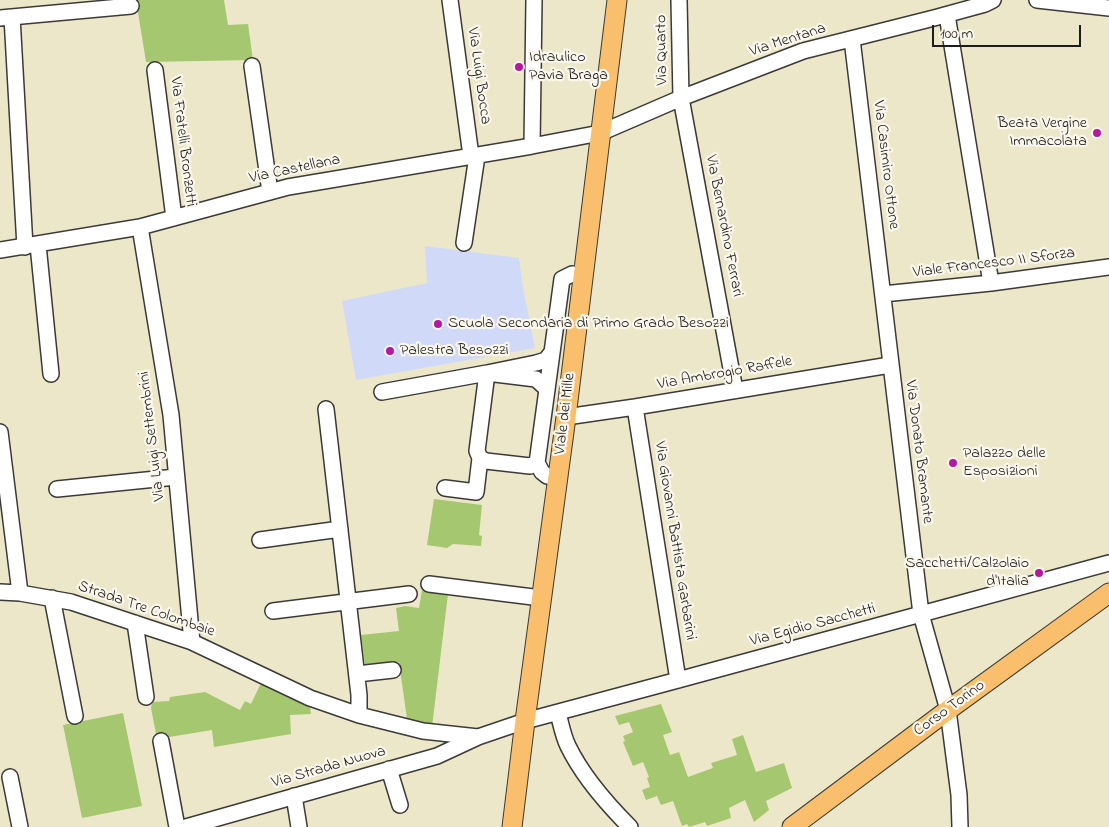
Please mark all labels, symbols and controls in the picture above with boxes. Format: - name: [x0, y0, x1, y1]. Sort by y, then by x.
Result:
- street label: Via Quarto: [653, 15, 673, 85]
- scale bar: [934, 15, 1083, 47]
- street label: Via Mentana: [747, 20, 829, 62]
- text: 100 m: [940, 23, 973, 45]
- street label: Via Luigi Bocca: [462, 26, 494, 126]
- place label: Idraulico Pavia Braga: [529, 48, 608, 86]
- marker: Idraulico Pavia Braga: [513, 61, 525, 73]
- street label: Via Fratelli Bronzetti: [165, 76, 199, 208]
- street label: Via Casimiro Ottone: [868, 100, 902, 230]
- place label: Beata Vergine Immacolata: [998, 114, 1087, 152]
- marker: Beata Vergine Immacolata: [1091, 127, 1103, 139]
- street label: Via Castellana: [248, 151, 342, 189]
- street label: Via Bernardino Ferrari: [700, 153, 746, 299]
- street label: Viale Francesco II Sforza: [912, 245, 1076, 283]
- place label: Scuola Secondaria di Primo Grado Besozzi: [448, 314, 729, 334]
- marker: Scuola Secondaria di Primo Grado Besozzi: [432, 318, 444, 330]
- place label: Palestra Besozzi: [400, 341, 509, 361]
- marker: Palestra Besozzi: [384, 345, 396, 357]
- street label: Via Ambrogio Raffele: [656, 353, 794, 395]
- street label: Via Luigi Settembrini: [136, 370, 170, 502]
- street label: Viale dei Mille: [551, 372, 581, 456]
- street label: Via Donato Bramante: [900, 379, 936, 525]
- street label: Via Giovanni Battista Garbarini: [649, 440, 699, 642]
- place label: Palazzo delle Esposizioni: [963, 444, 1046, 482]
- marker: Palazzo delle Esposizioni: [947, 457, 959, 469]
- place label: Sacchetti/Calzolaio d'Italia: [905, 554, 1029, 592]
- marker: Sacchetti/Calzolaio d'Italia: [1033, 567, 1045, 579]
- street label: Strada Tre Colombaie: [75, 578, 217, 642]
- street label: Via Egidio Sacchetti: [748, 600, 878, 652]
- street label: Corso Torino: [911, 677, 989, 741]
- street label: Via Strada Nuova: [270, 743, 388, 793]

